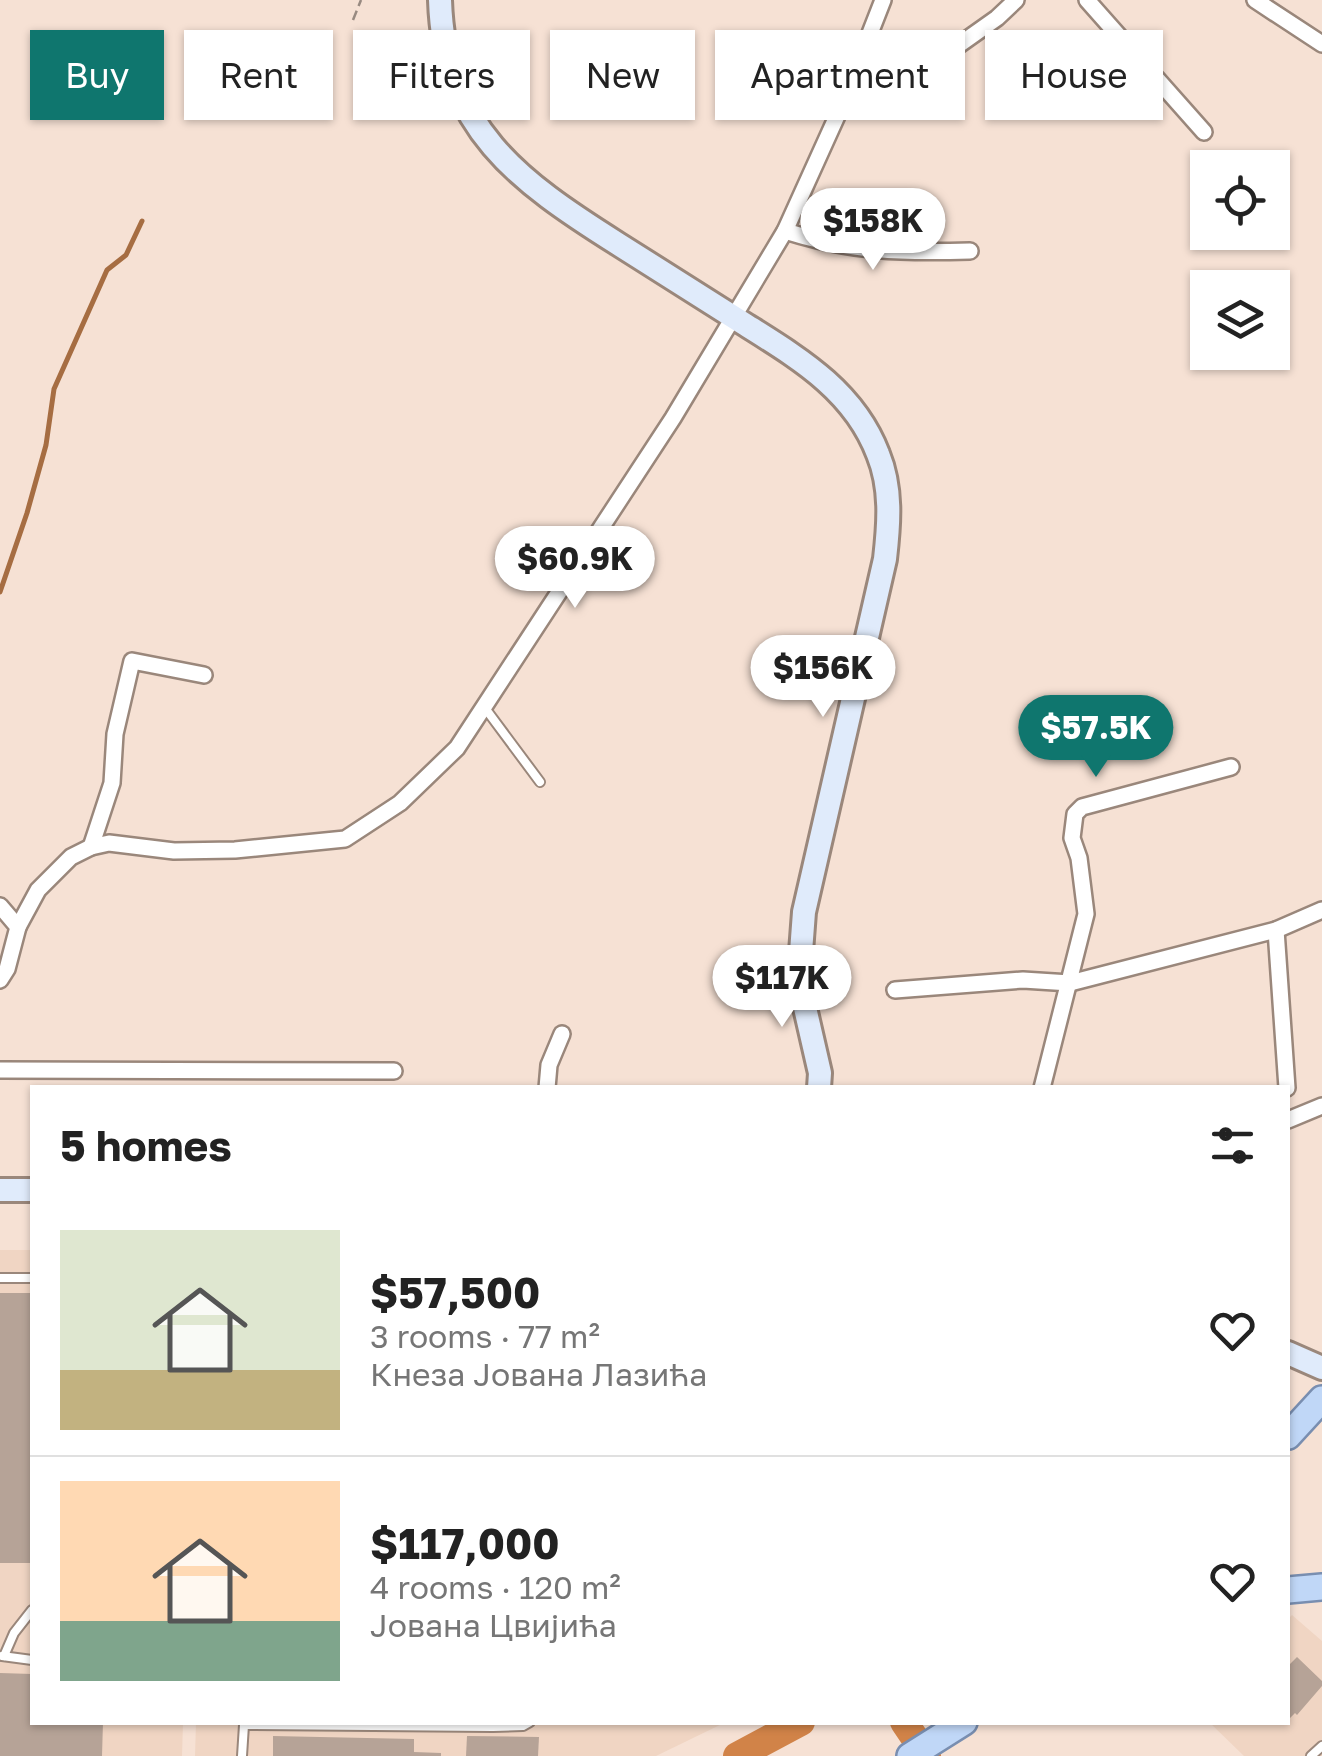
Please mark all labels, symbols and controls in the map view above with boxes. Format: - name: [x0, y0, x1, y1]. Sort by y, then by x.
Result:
- chip: Buy: [30, 30, 164, 120]
- chip: Rent: [184, 30, 333, 120]
- chip: Filters: [353, 30, 530, 120]
- chip: New: [550, 30, 695, 120]
- chip: Apartment: [715, 30, 965, 120]
- chip: House: [985, 30, 1163, 120]
- map controls: [1190, 150, 1290, 370]
- button: locate: [1190, 150, 1290, 250]
- pin: $158K: [803, 188, 943, 273]
- text: $158K: [822, 201, 924, 239]
- button: layers: [1190, 270, 1290, 370]
- pin: $60.9K: [494, 526, 656, 611]
- text: $60.9K: [517, 539, 633, 577]
- pin: $156K: [753, 635, 893, 720]
- text: $156K: [773, 648, 873, 686]
- pin: $57.5K: [1015, 695, 1177, 780]
- text: $57.5K: [1040, 708, 1152, 746]
- pin: $117K: [712, 945, 852, 1030]
- text: $117K: [734, 958, 830, 996]
- icon: filters: [1205, 1118, 1260, 1173]
- text: 5 homes: [60, 1120, 232, 1170]
- text: $57,500: [370, 1267, 540, 1317]
- icon: home: [140, 1270, 260, 1390]
- icon: heart: [1205, 1303, 1260, 1358]
- text: 3 rooms · 77 m²: [370, 1317, 600, 1355]
- text: Кнеза Јована Лазића: [370, 1355, 707, 1393]
- text: $117,000: [370, 1518, 560, 1568]
- icon: home: [140, 1521, 260, 1641]
- icon: heart: [1205, 1554, 1260, 1609]
- text: 4 rooms · 120 m²: [370, 1568, 621, 1606]
- text: Јована Цвијића: [370, 1606, 617, 1644]

